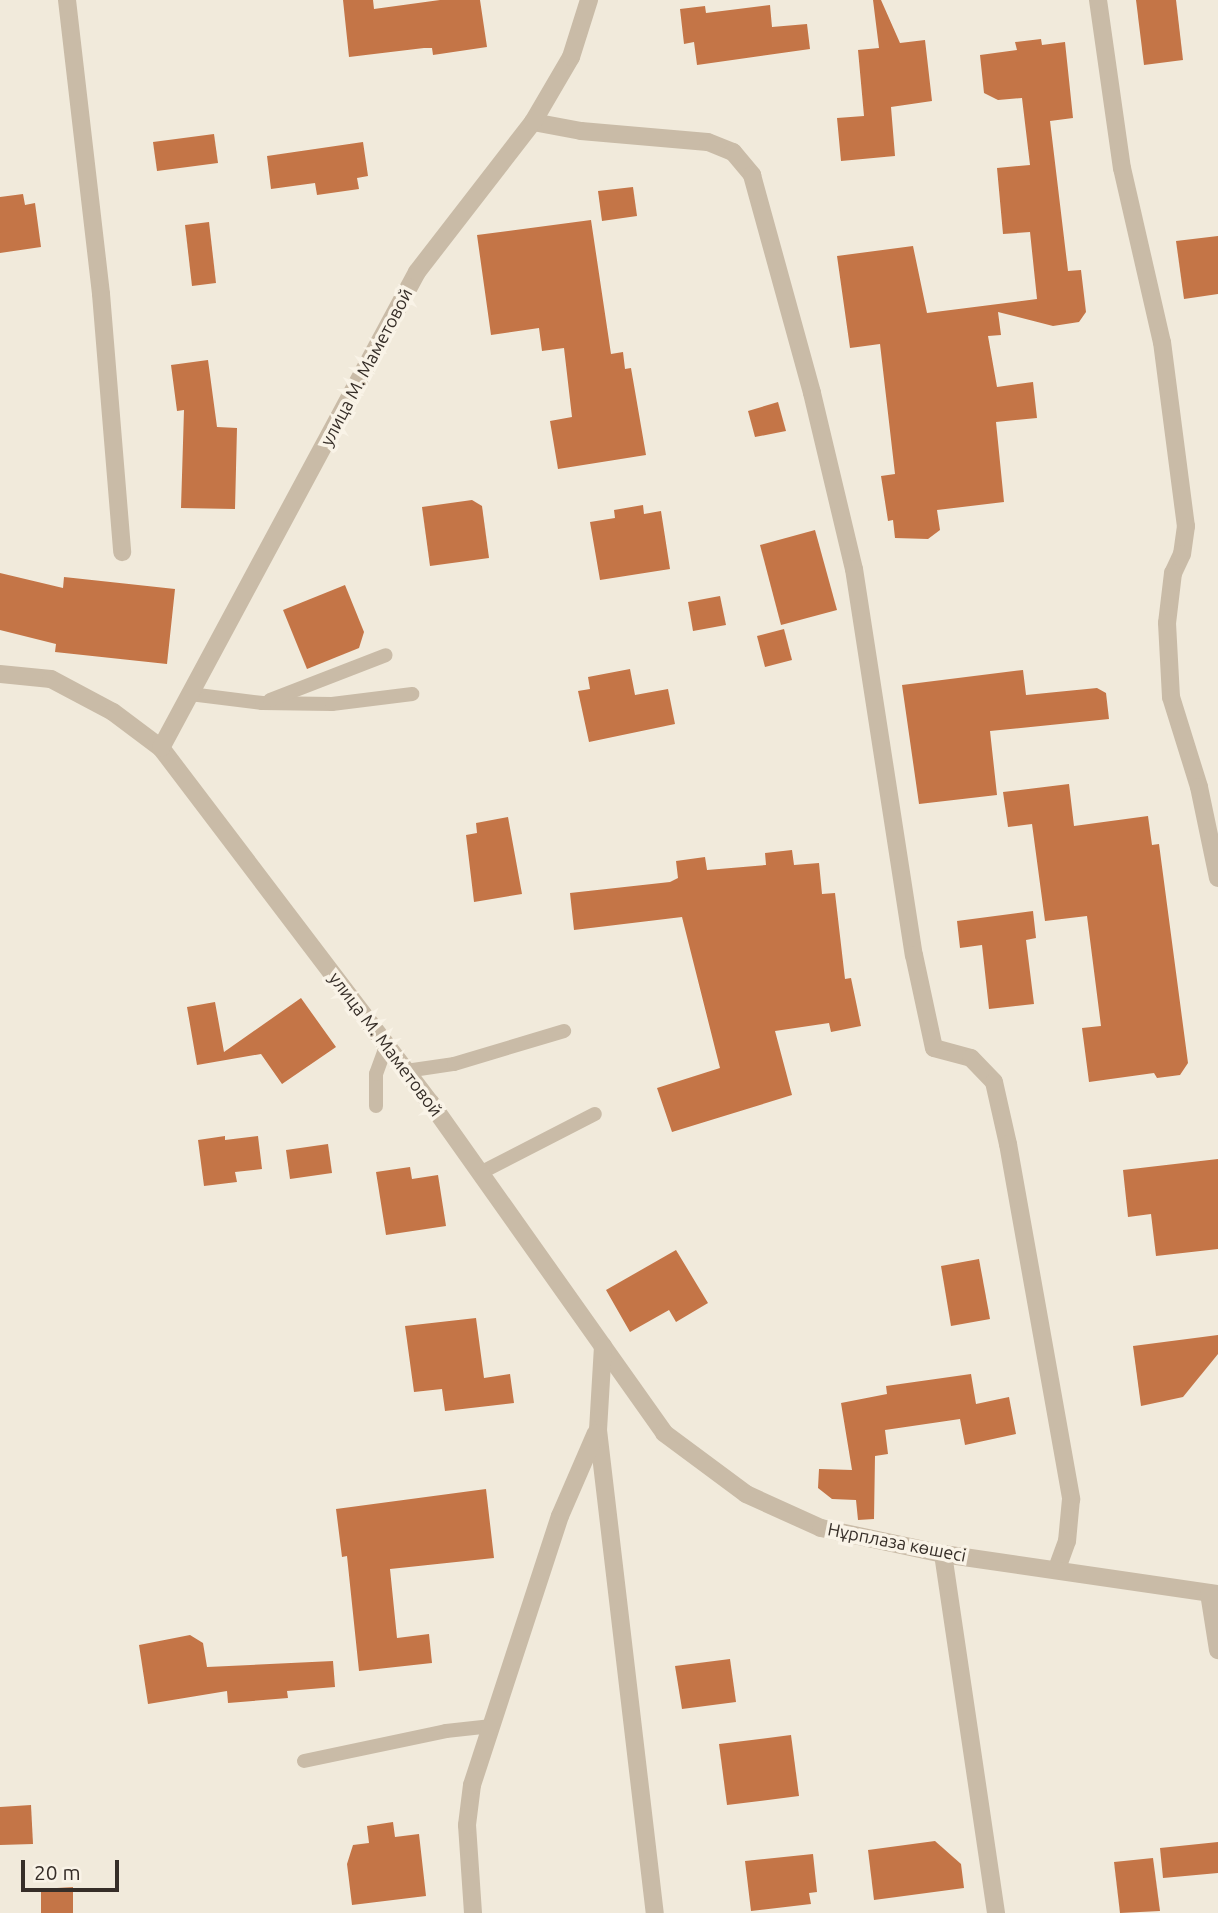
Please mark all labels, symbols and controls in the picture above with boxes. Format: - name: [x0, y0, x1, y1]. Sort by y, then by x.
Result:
- street label: улица М. Маметовой: [315, 285, 417, 449]
- street label: улица М. Маметовой: [325, 967, 447, 1121]
- street label: Нұрплаза көшесі: [826, 1518, 968, 1566]
- scale bar: [24, 1846, 122, 1890]
- text: 20 m: [34, 1860, 81, 1884]

